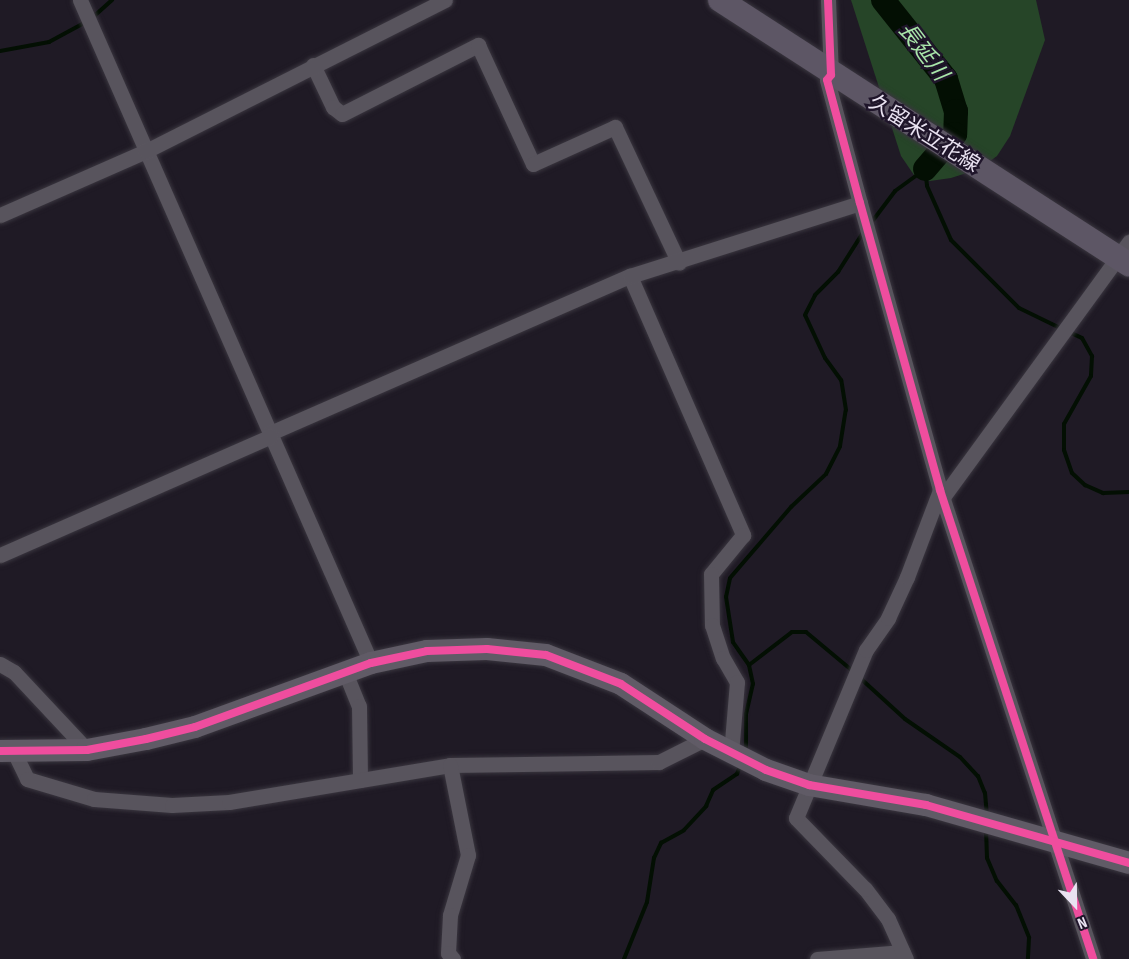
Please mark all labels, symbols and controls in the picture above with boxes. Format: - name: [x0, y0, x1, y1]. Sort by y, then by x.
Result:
- water label: 長延川: [893, 18, 953, 86]
- street label: 久留米立花線: [864, 90, 984, 178]
- north arrow: [1045, 875, 1105, 935]
- text: N: [1074, 912, 1089, 933]

